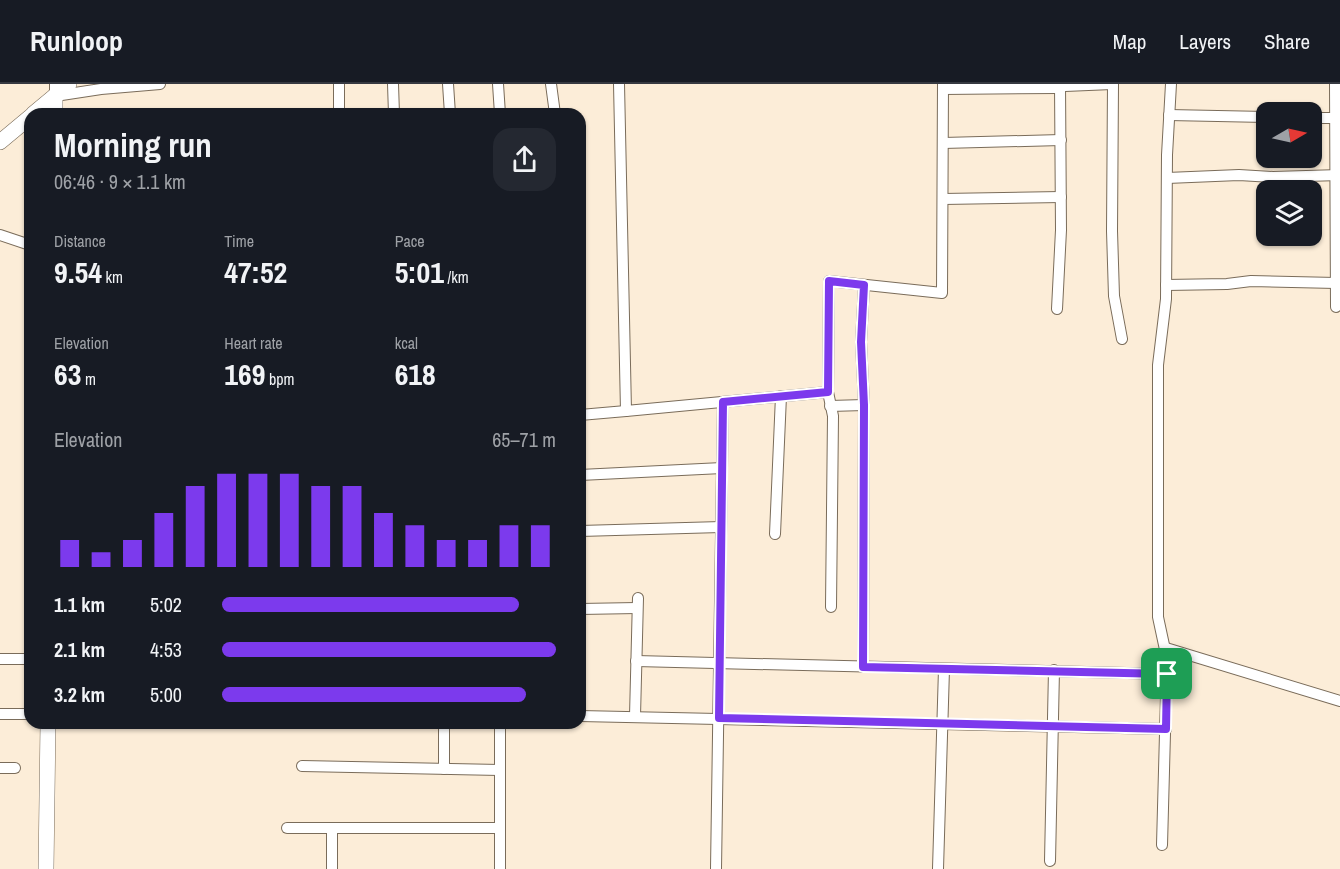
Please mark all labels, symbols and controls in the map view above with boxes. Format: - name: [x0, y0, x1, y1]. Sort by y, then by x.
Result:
- text: Runloop: [30, 22, 123, 60]
- text: Map: [1113, 27, 1146, 56]
- text: Layers: [1179, 27, 1231, 56]
- text: Share: [1264, 27, 1310, 56]
- north arrow: [1256, 102, 1322, 168]
- map controls: [1256, 102, 1322, 246]
- text: Morning run: [54, 123, 212, 167]
- button: share: [493, 128, 556, 191]
- text: 06:46 · 9 × 1.1 km: [54, 168, 186, 195]
- button: layers: [1256, 180, 1322, 246]
- text: Distance: [54, 230, 106, 252]
- text: Time: [224, 230, 254, 252]
- text: Pace: [395, 230, 425, 252]
- text: 9.54: [54, 252, 102, 292]
- text: 47:52: [224, 252, 287, 292]
- text: 5:01: [395, 252, 444, 292]
- text: km: [102, 266, 123, 288]
- text: /km: [444, 266, 469, 288]
- text: Elevation: [54, 332, 109, 354]
- text: Heart rate: [224, 332, 283, 354]
- text: kcal: [395, 332, 418, 354]
- text: 63: [54, 354, 81, 394]
- text: 169: [224, 354, 265, 394]
- text: 618: [395, 354, 436, 394]
- text: m: [81, 368, 96, 390]
- text: bpm: [265, 368, 295, 390]
- text: Elevation: [54, 426, 122, 453]
- text: 65–71 m: [492, 426, 556, 453]
- text: 1.1 km: [54, 591, 105, 618]
- text: 5:02: [150, 591, 182, 618]
- text: 2.1 km: [54, 636, 105, 663]
- text: 4:53: [150, 636, 182, 663]
- pin: [1141, 648, 1192, 699]
- icon: arrive: [1150, 657, 1183, 690]
- text: 3.2 km: [54, 681, 105, 708]
- text: 5:00: [150, 681, 182, 708]

